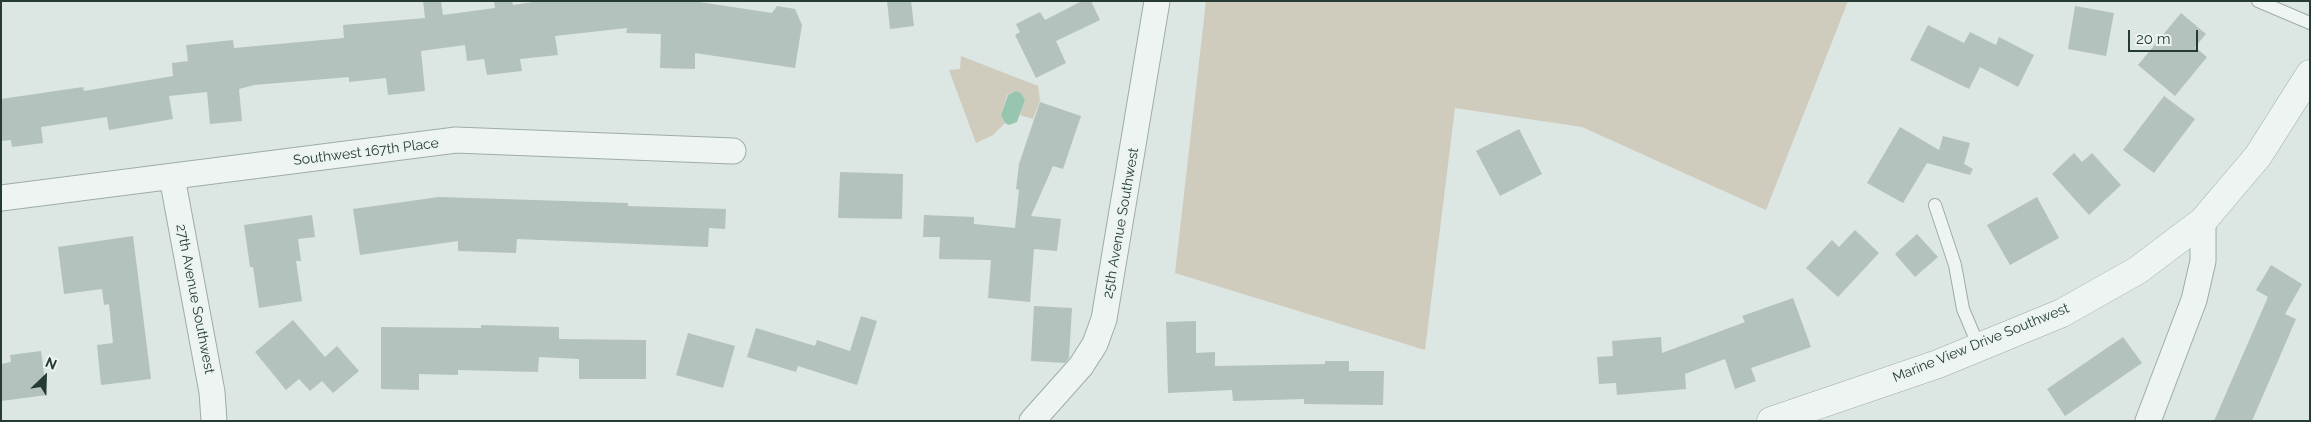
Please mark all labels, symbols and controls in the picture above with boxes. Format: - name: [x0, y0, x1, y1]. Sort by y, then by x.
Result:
- scale bar: [2131, 20, 2201, 52]
- text: 20 m: [2136, 30, 2171, 48]
- street label: Southwest 167th Place: [292, 135, 440, 169]
- street label: 25th Avenue Southwest: [1099, 146, 1143, 300]
- street label: 27th Avenue Southwest: [172, 223, 218, 375]
- street label: Marine View Drive Southwest: [1890, 300, 2072, 386]
- north arrow: [20, 352, 70, 402]
- text: N: [43, 354, 59, 373]

